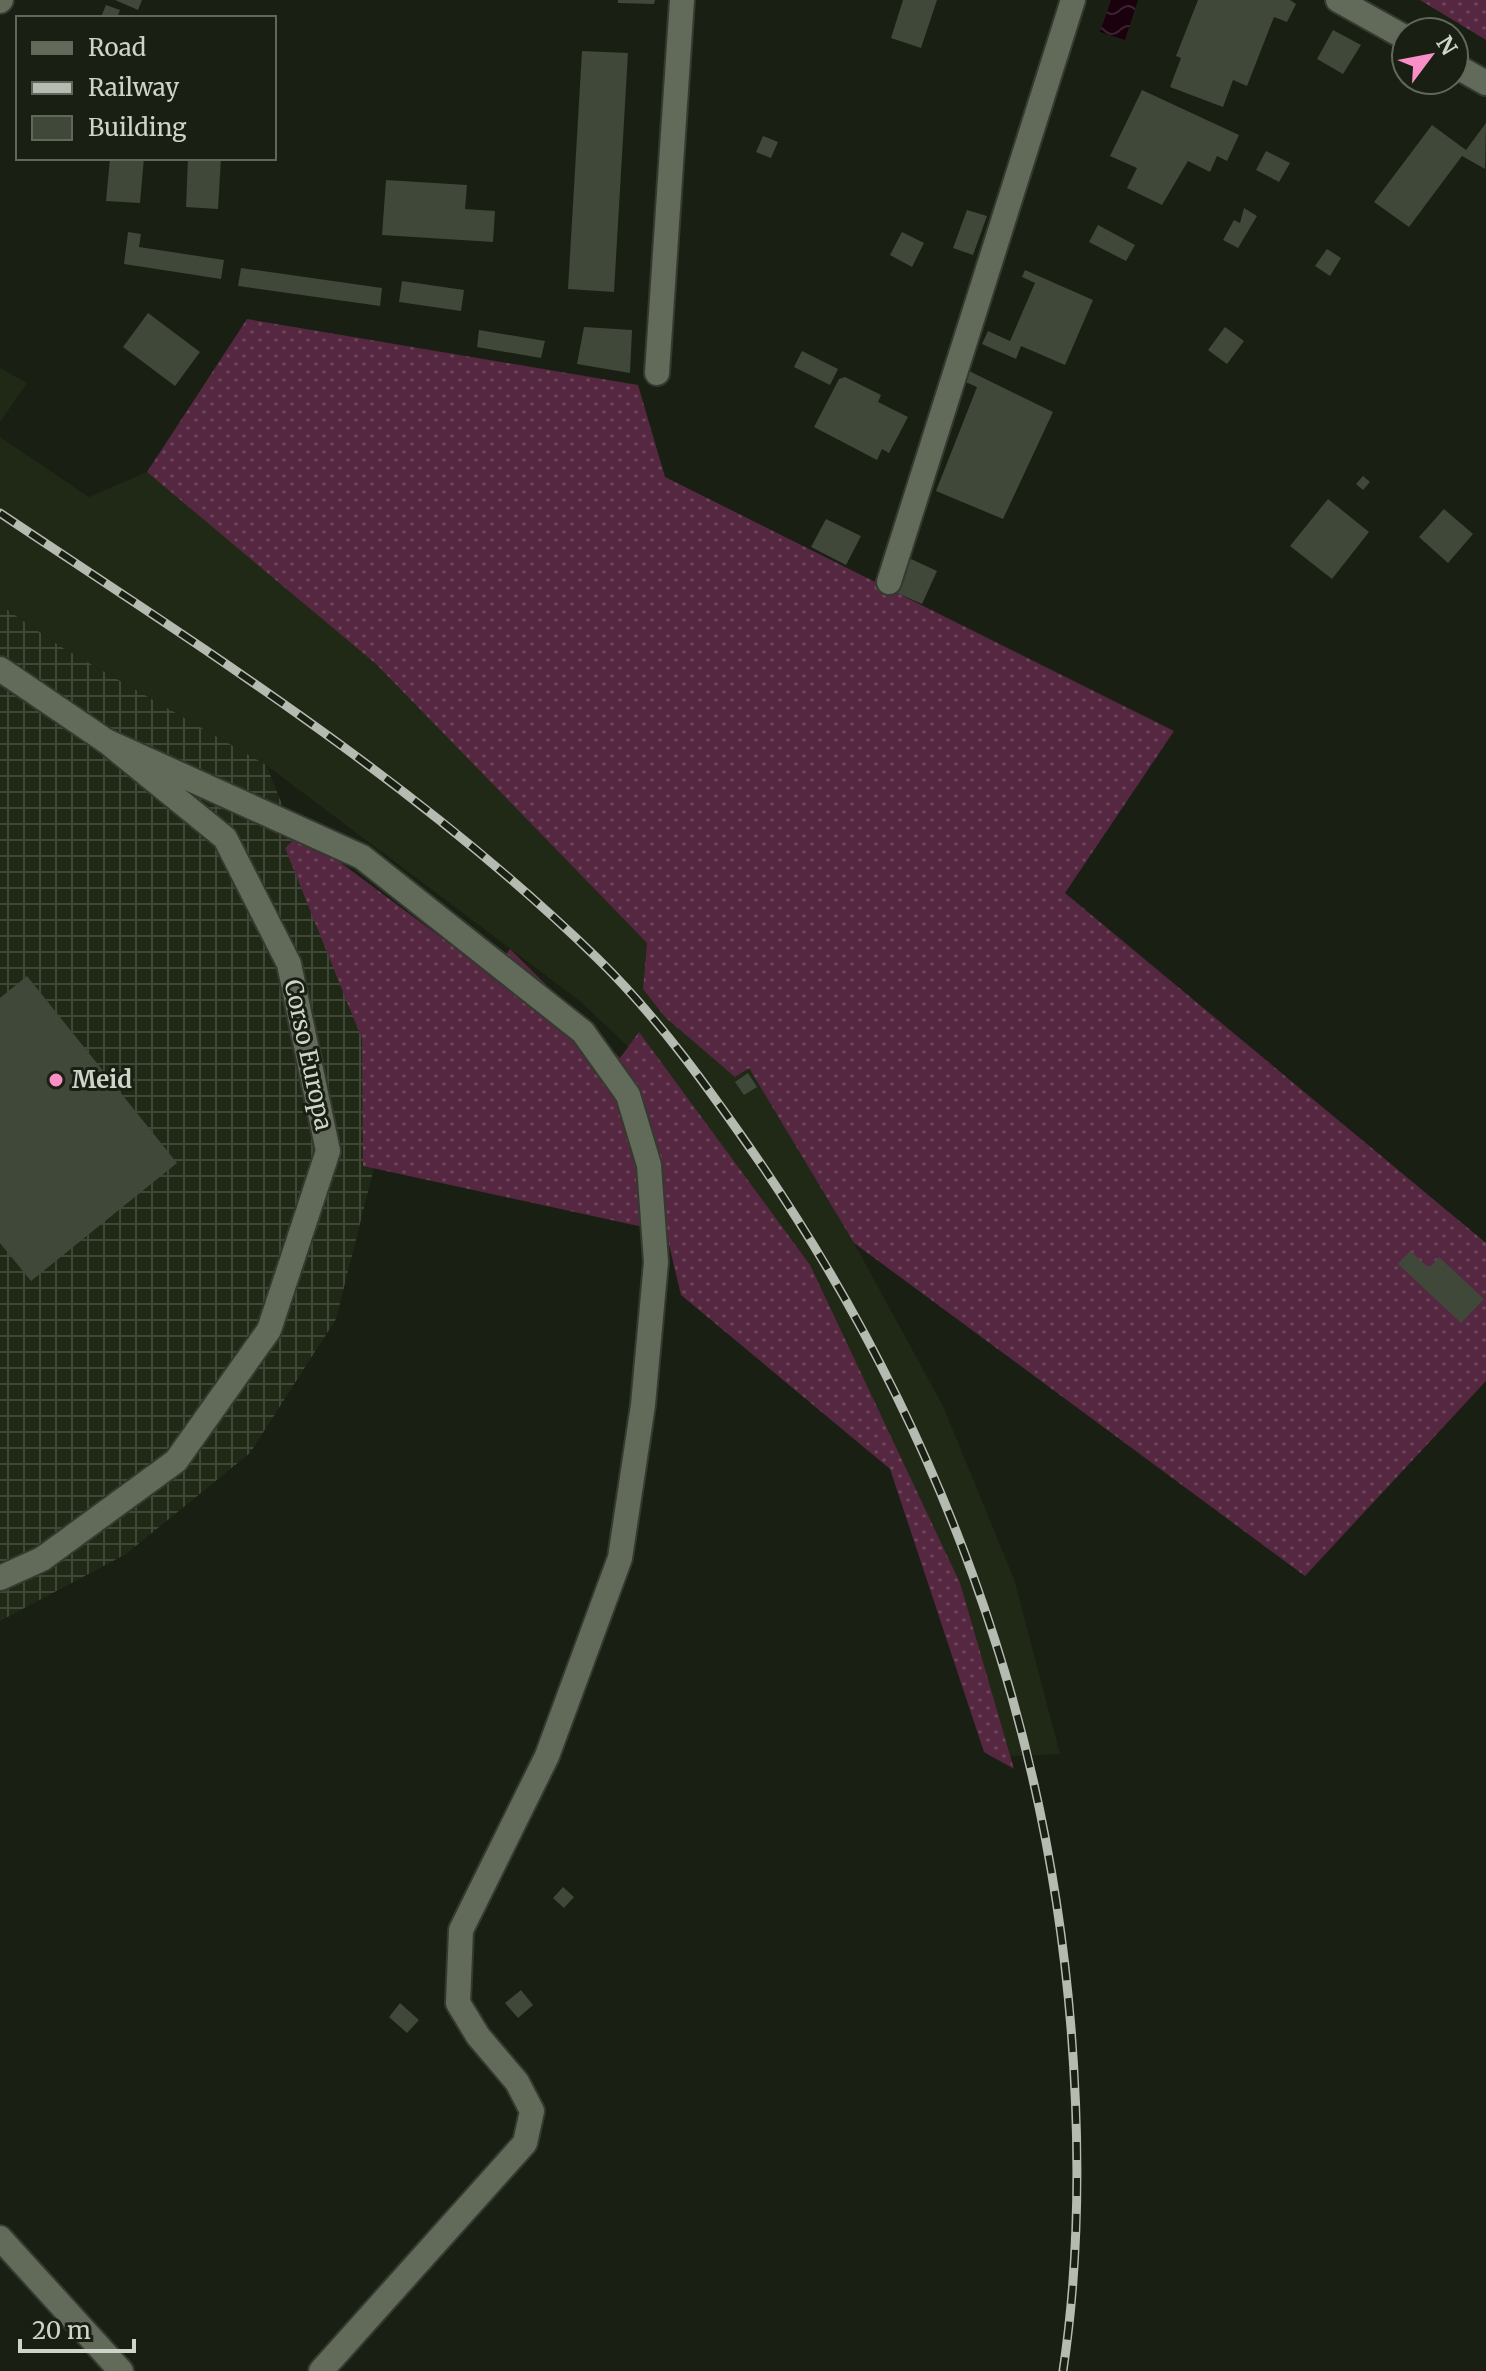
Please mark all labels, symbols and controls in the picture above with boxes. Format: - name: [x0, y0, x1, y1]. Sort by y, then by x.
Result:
- legend: [16, 16, 276, 160]
- north arrow: [1390, 16, 1470, 96]
- text: N: [1430, 31, 1464, 61]
- text: Road: [88, 32, 146, 63]
- text: Railway: [88, 72, 179, 103]
- text: Building: [88, 112, 187, 143]
- street label: Corso Europa: [277, 977, 340, 1133]
- place label: Meid: [72, 1064, 132, 1095]
- marker: Meid: [47, 1071, 65, 1089]
- scale bar: [20, 2303, 134, 2353]
- text: 20 m: [32, 2315, 91, 2346]

